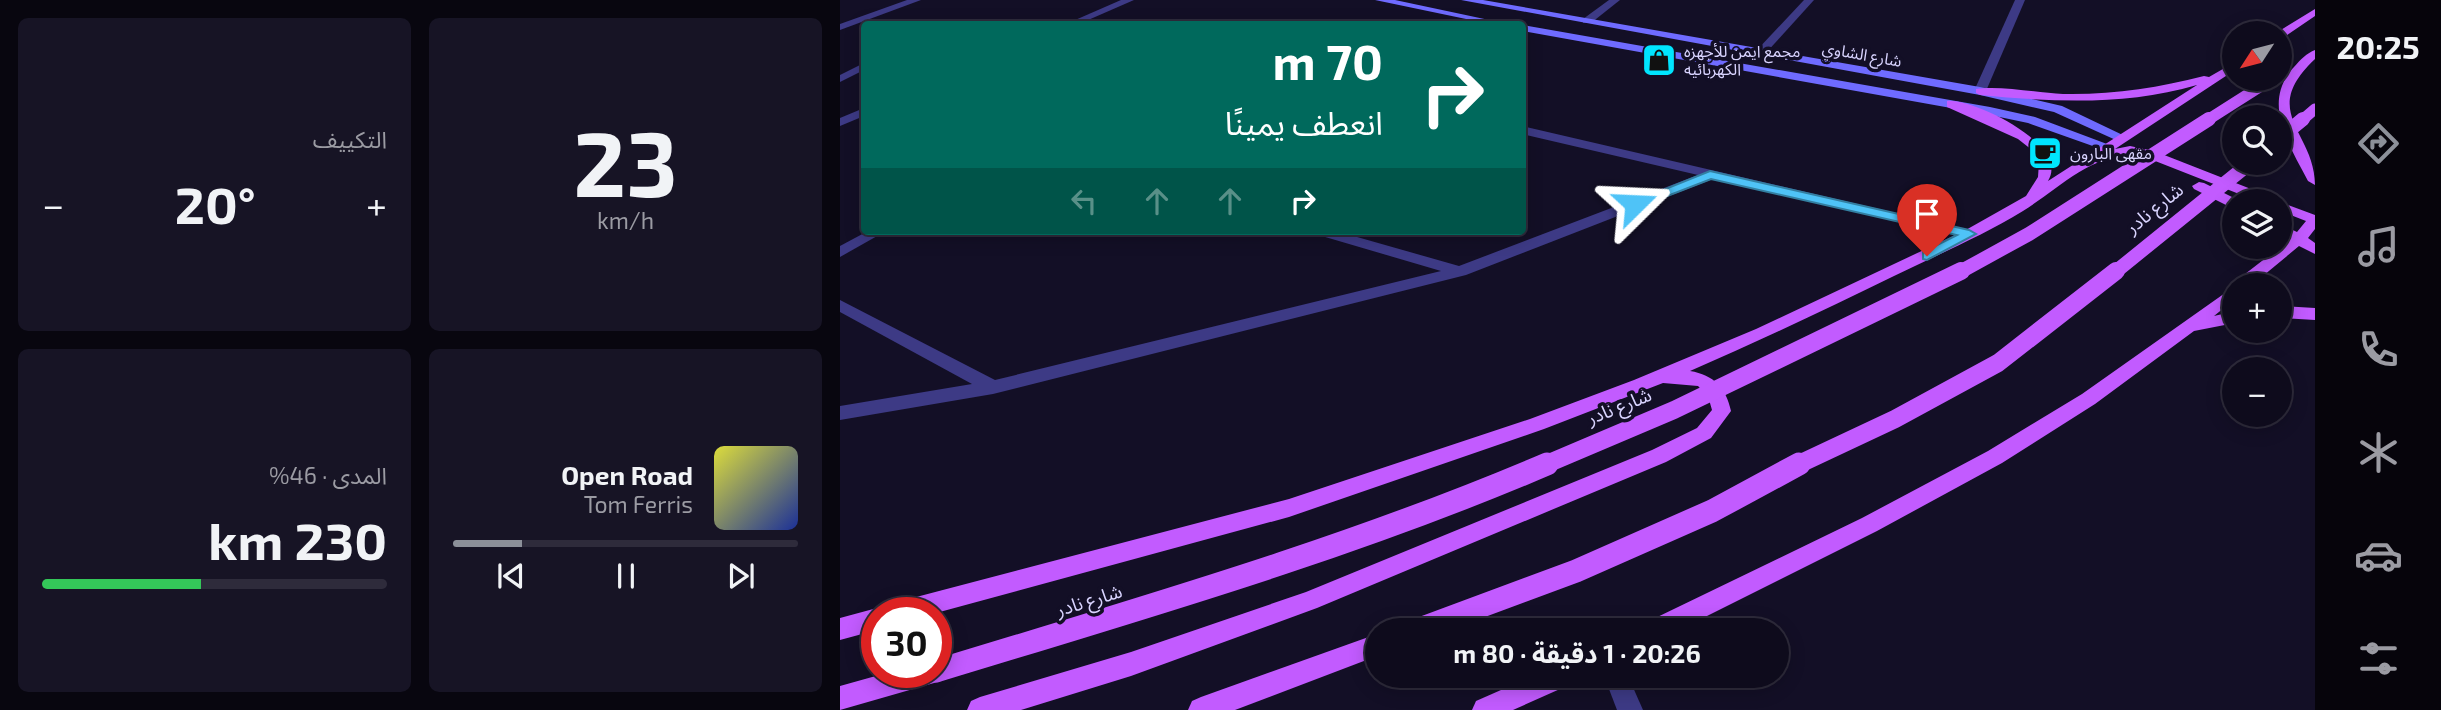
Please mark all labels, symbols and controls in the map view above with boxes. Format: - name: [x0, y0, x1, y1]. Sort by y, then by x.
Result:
- north arrow: [2222, 21, 2292, 91]
- map controls: [2222, 21, 2292, 427]
- text: 20:25: [2336, 27, 2420, 65]
- text: 70 m: [1272, 31, 1383, 90]
- street label: شارع الشاوي: [1820, 37, 1903, 74]
- shop icon: مجمع ايمن للأجهزه الكهربائيه: [1640, 41, 1678, 79]
- place label: مجمع ايمن للأجهزه الكهربائيه: [1684, 41, 1800, 79]
- icon: right: [1407, 49, 1498, 140]
- text: انعطف يمينًا: [1225, 103, 1383, 141]
- button: search: [2222, 105, 2292, 175]
- text: 23: [573, 106, 678, 215]
- icon: directions: [2354, 119, 2403, 168]
- text: التكييف: [313, 125, 387, 153]
- cafe icon: مقهى البارون: [2026, 134, 2064, 172]
- place label: مقهى البارون: [2070, 143, 2152, 163]
- position arrow: [1598, 167, 1672, 241]
- text: 20°: [175, 172, 256, 234]
- street label: شارع نادر: [2119, 177, 2189, 241]
- text: −: [42, 181, 64, 227]
- text: +: [366, 181, 387, 227]
- icon: left: [1065, 182, 1103, 220]
- icon: ahead: [1138, 182, 1176, 220]
- icon: ahead: [1211, 182, 1249, 220]
- icon: right: [1284, 182, 1322, 220]
- pin: [1897, 184, 1957, 256]
- button: layers: [2222, 189, 2292, 259]
- icon: arrive: [1908, 195, 1946, 233]
- text: km/h: [597, 206, 654, 234]
- icon: music: [2354, 222, 2403, 271]
- button: +: [2222, 273, 2292, 343]
- icon: phone: [2354, 325, 2403, 374]
- button: −: [2222, 357, 2292, 427]
- street label: شارع نادر: [1582, 382, 1656, 432]
- icon: climate: [2354, 428, 2403, 477]
- text: Open Road: [561, 459, 693, 490]
- text: المدى · 46%: [269, 461, 387, 489]
- text: Tom Ferris: [584, 490, 693, 518]
- text: 230 km: [208, 508, 387, 570]
- icon: car: [2354, 531, 2403, 580]
- icon: previous: [492, 557, 530, 595]
- icon: pause: [607, 557, 645, 595]
- icon: next: [722, 557, 760, 595]
- street label: شارع نادر: [1052, 579, 1126, 624]
- speed limit sign: 30: [861, 597, 952, 688]
- icon: filters: [2354, 634, 2403, 683]
- text: 20:26 · 1 دقيقة · 80 m: [1453, 637, 1701, 668]

